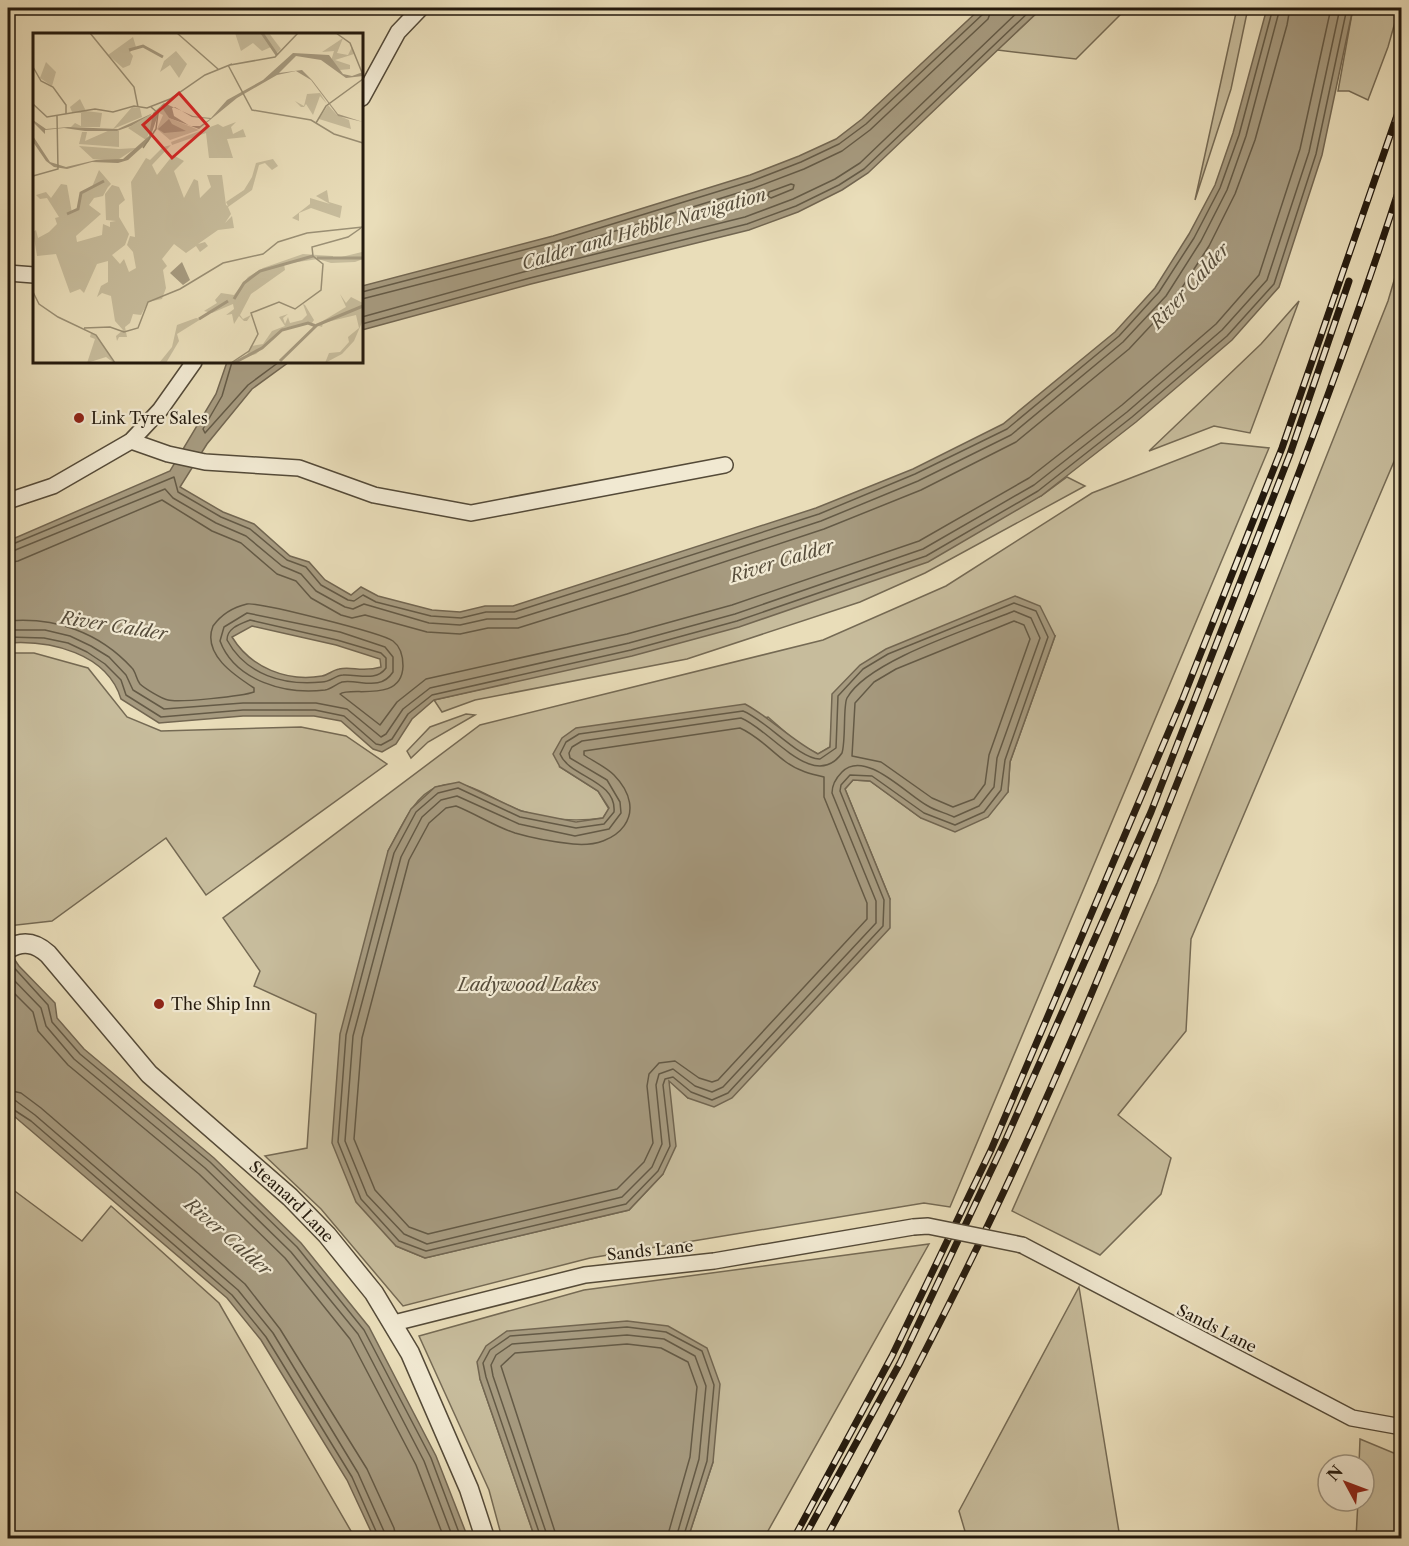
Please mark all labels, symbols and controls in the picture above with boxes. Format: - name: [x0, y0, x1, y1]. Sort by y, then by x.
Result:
- inset map: [33, 33, 363, 363]
- water label: Calder and Hebble Navigation: [519, 183, 769, 275]
- water label: River Calder: [1144, 237, 1235, 335]
- place label: Link Tyre Sales: [91, 408, 208, 428]
- marker: Link Tyre Sales: [72, 411, 86, 425]
- water label: River Calder: [725, 534, 838, 588]
- water label: River Calder: [57, 606, 171, 646]
- water label: Ladywood Lakes: [456, 974, 598, 996]
- place label: The Ship Inn: [171, 994, 271, 1014]
- marker: The Ship Inn: [152, 997, 166, 1011]
- street label: Steanard Lane: [245, 1156, 339, 1246]
- water label: River Calder: [179, 1192, 277, 1282]
- street label: Sands Lane: [606, 1236, 694, 1264]
- street label: Sands Lane: [1174, 1299, 1260, 1357]
- north arrow: [1316, 1453, 1376, 1513]
- text: N: [1323, 1461, 1347, 1485]

